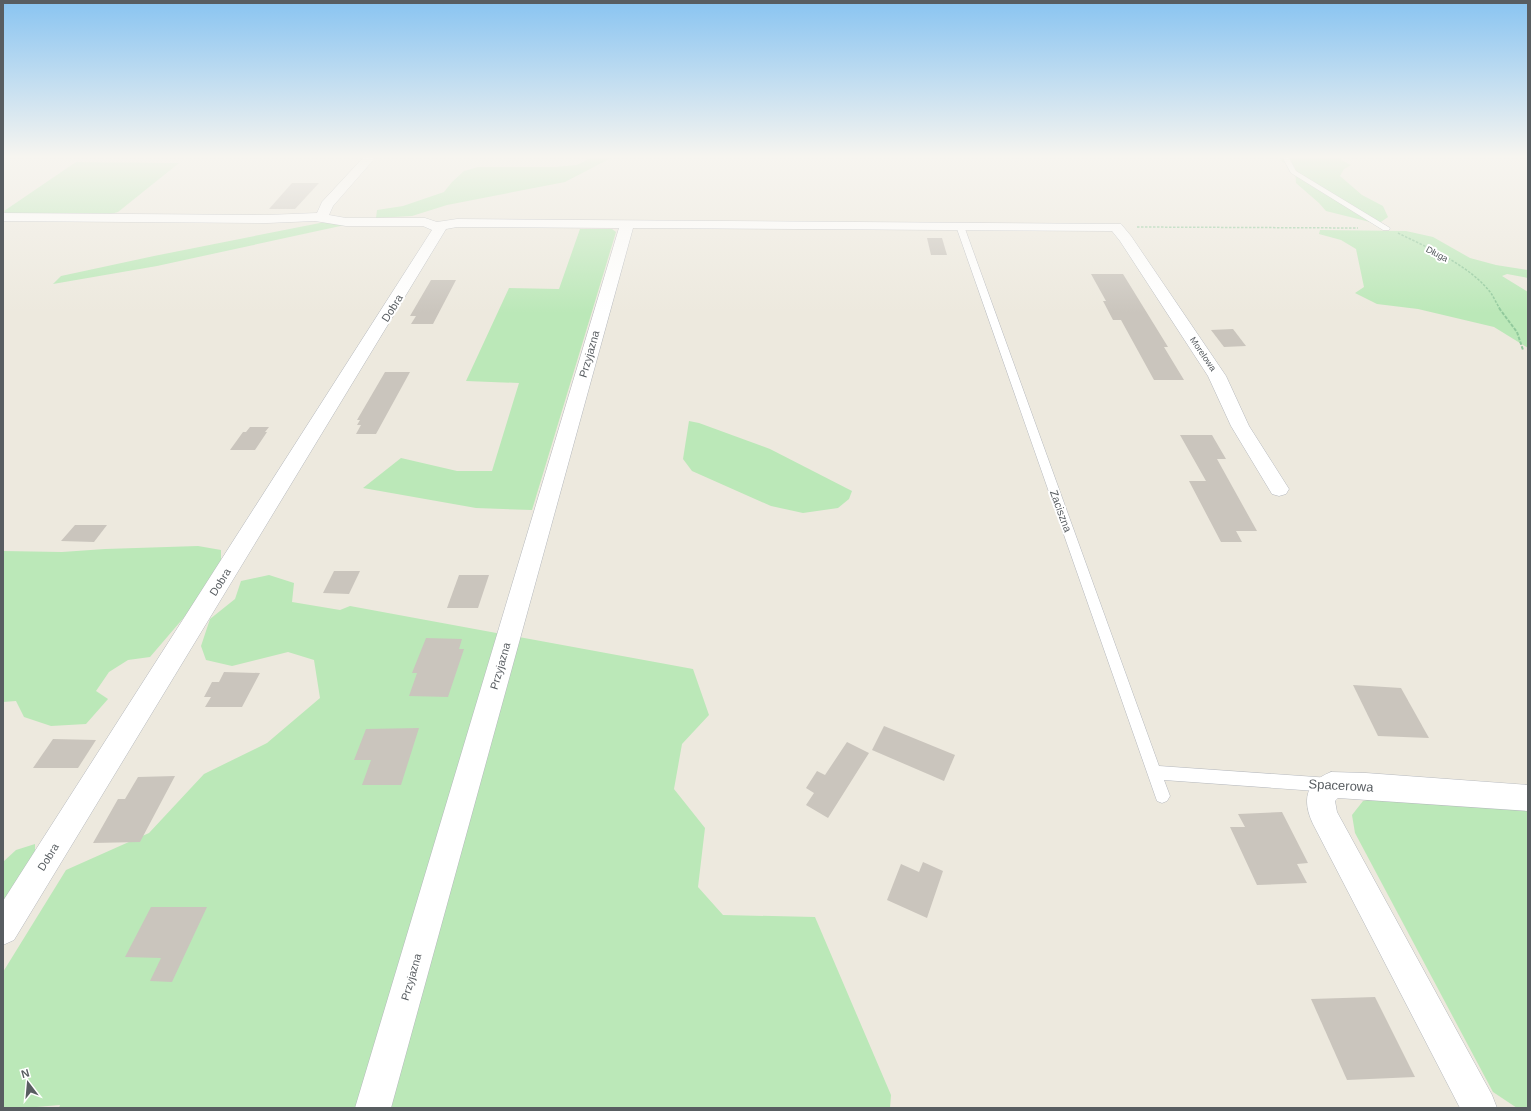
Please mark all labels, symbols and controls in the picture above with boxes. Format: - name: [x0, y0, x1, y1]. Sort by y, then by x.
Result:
- street label: Długa: [1424, 244, 1450, 264]
- street label: Dobra: [379, 291, 405, 324]
- street label: Przyjazna: [577, 328, 602, 379]
- street label: Morelowa: [1188, 335, 1218, 373]
- street label: Zaciszna: [1048, 488, 1074, 535]
- street label: Dobra: [207, 565, 233, 598]
- street label: Przyjazna: [488, 640, 513, 691]
- street label: Spacerowa: [1308, 776, 1375, 795]
- street label: Dobra: [35, 840, 61, 873]
- street label: Przyjazna: [399, 951, 424, 1002]
- north arrow: [8, 1063, 48, 1103]
- text: N: [20, 1067, 31, 1080]

